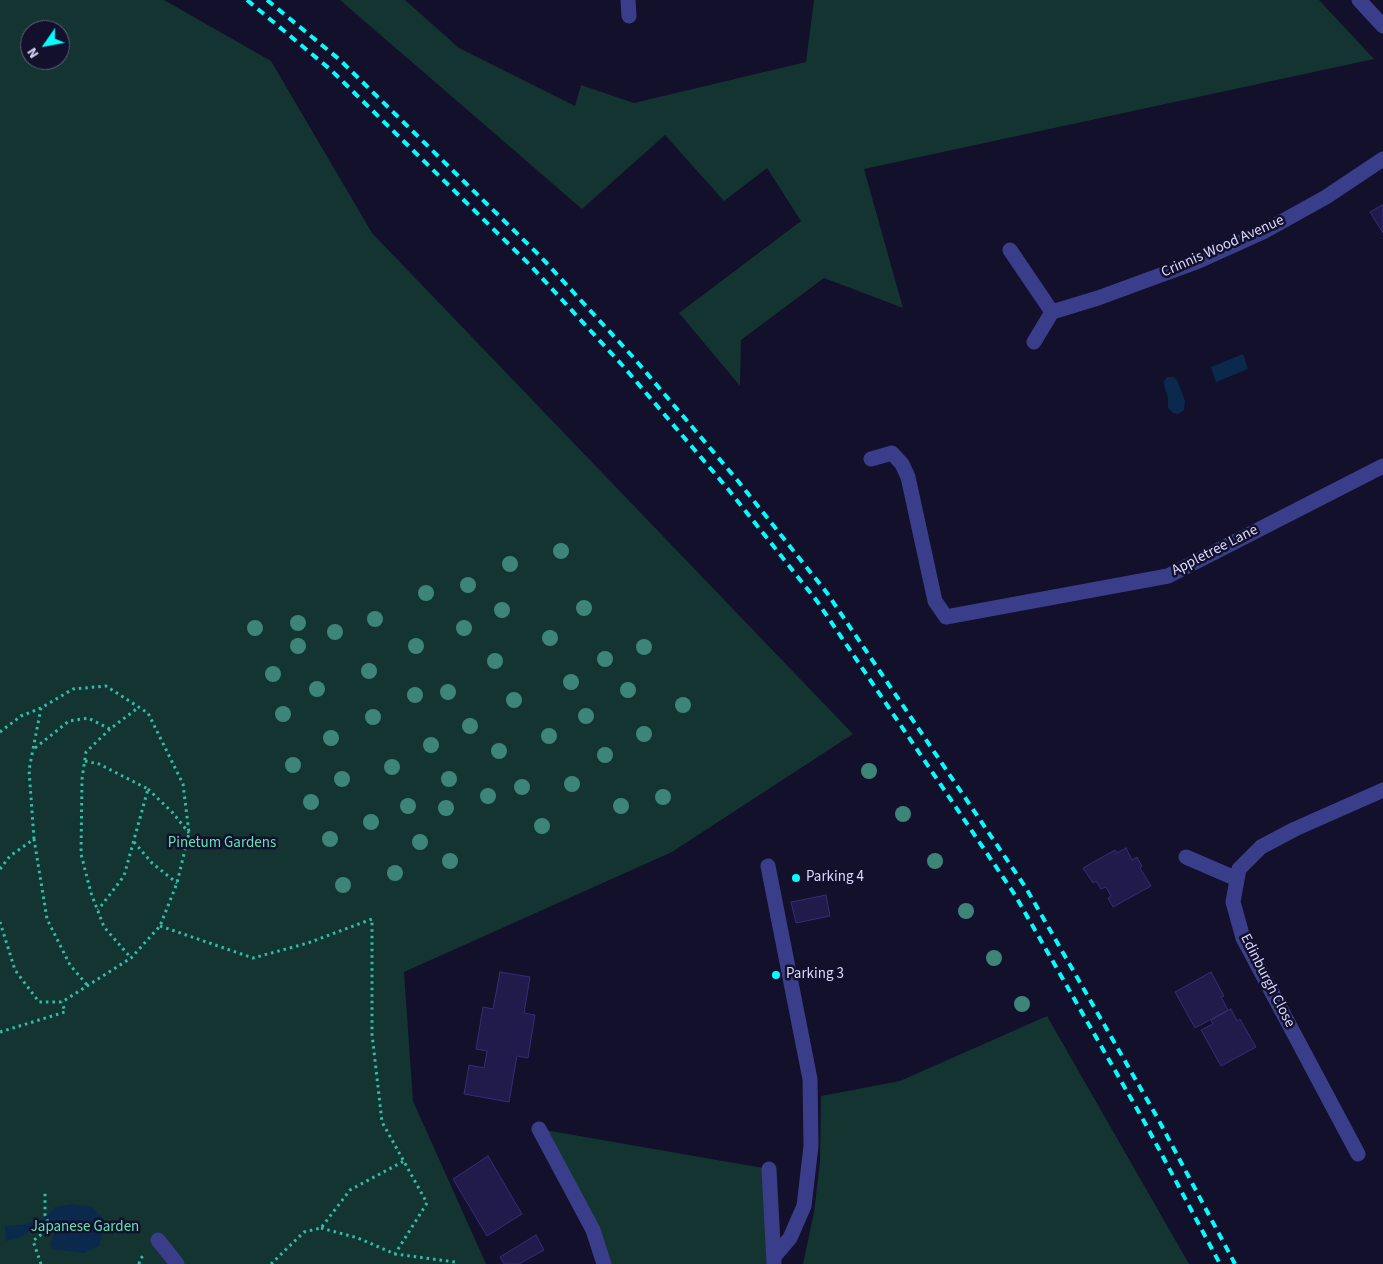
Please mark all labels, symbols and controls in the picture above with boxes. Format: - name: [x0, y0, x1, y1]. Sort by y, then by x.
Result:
- north arrow: [20, 20, 70, 70]
- text: N: [22, 43, 44, 62]
- street label: Crinnis Wood Avenue: [1159, 212, 1287, 282]
- street label: Appletree Lane: [1169, 522, 1261, 580]
- park label: Pinetum Gardens: [168, 835, 276, 853]
- place label: Parking 4: [806, 869, 864, 887]
- marker: Parking 4: [790, 872, 802, 884]
- street label: Edinburgh Close: [1236, 931, 1298, 1031]
- place label: Parking 3: [786, 966, 844, 984]
- marker: Parking 3: [770, 969, 782, 981]
- park label: Japanese Garden: [31, 1219, 139, 1237]

